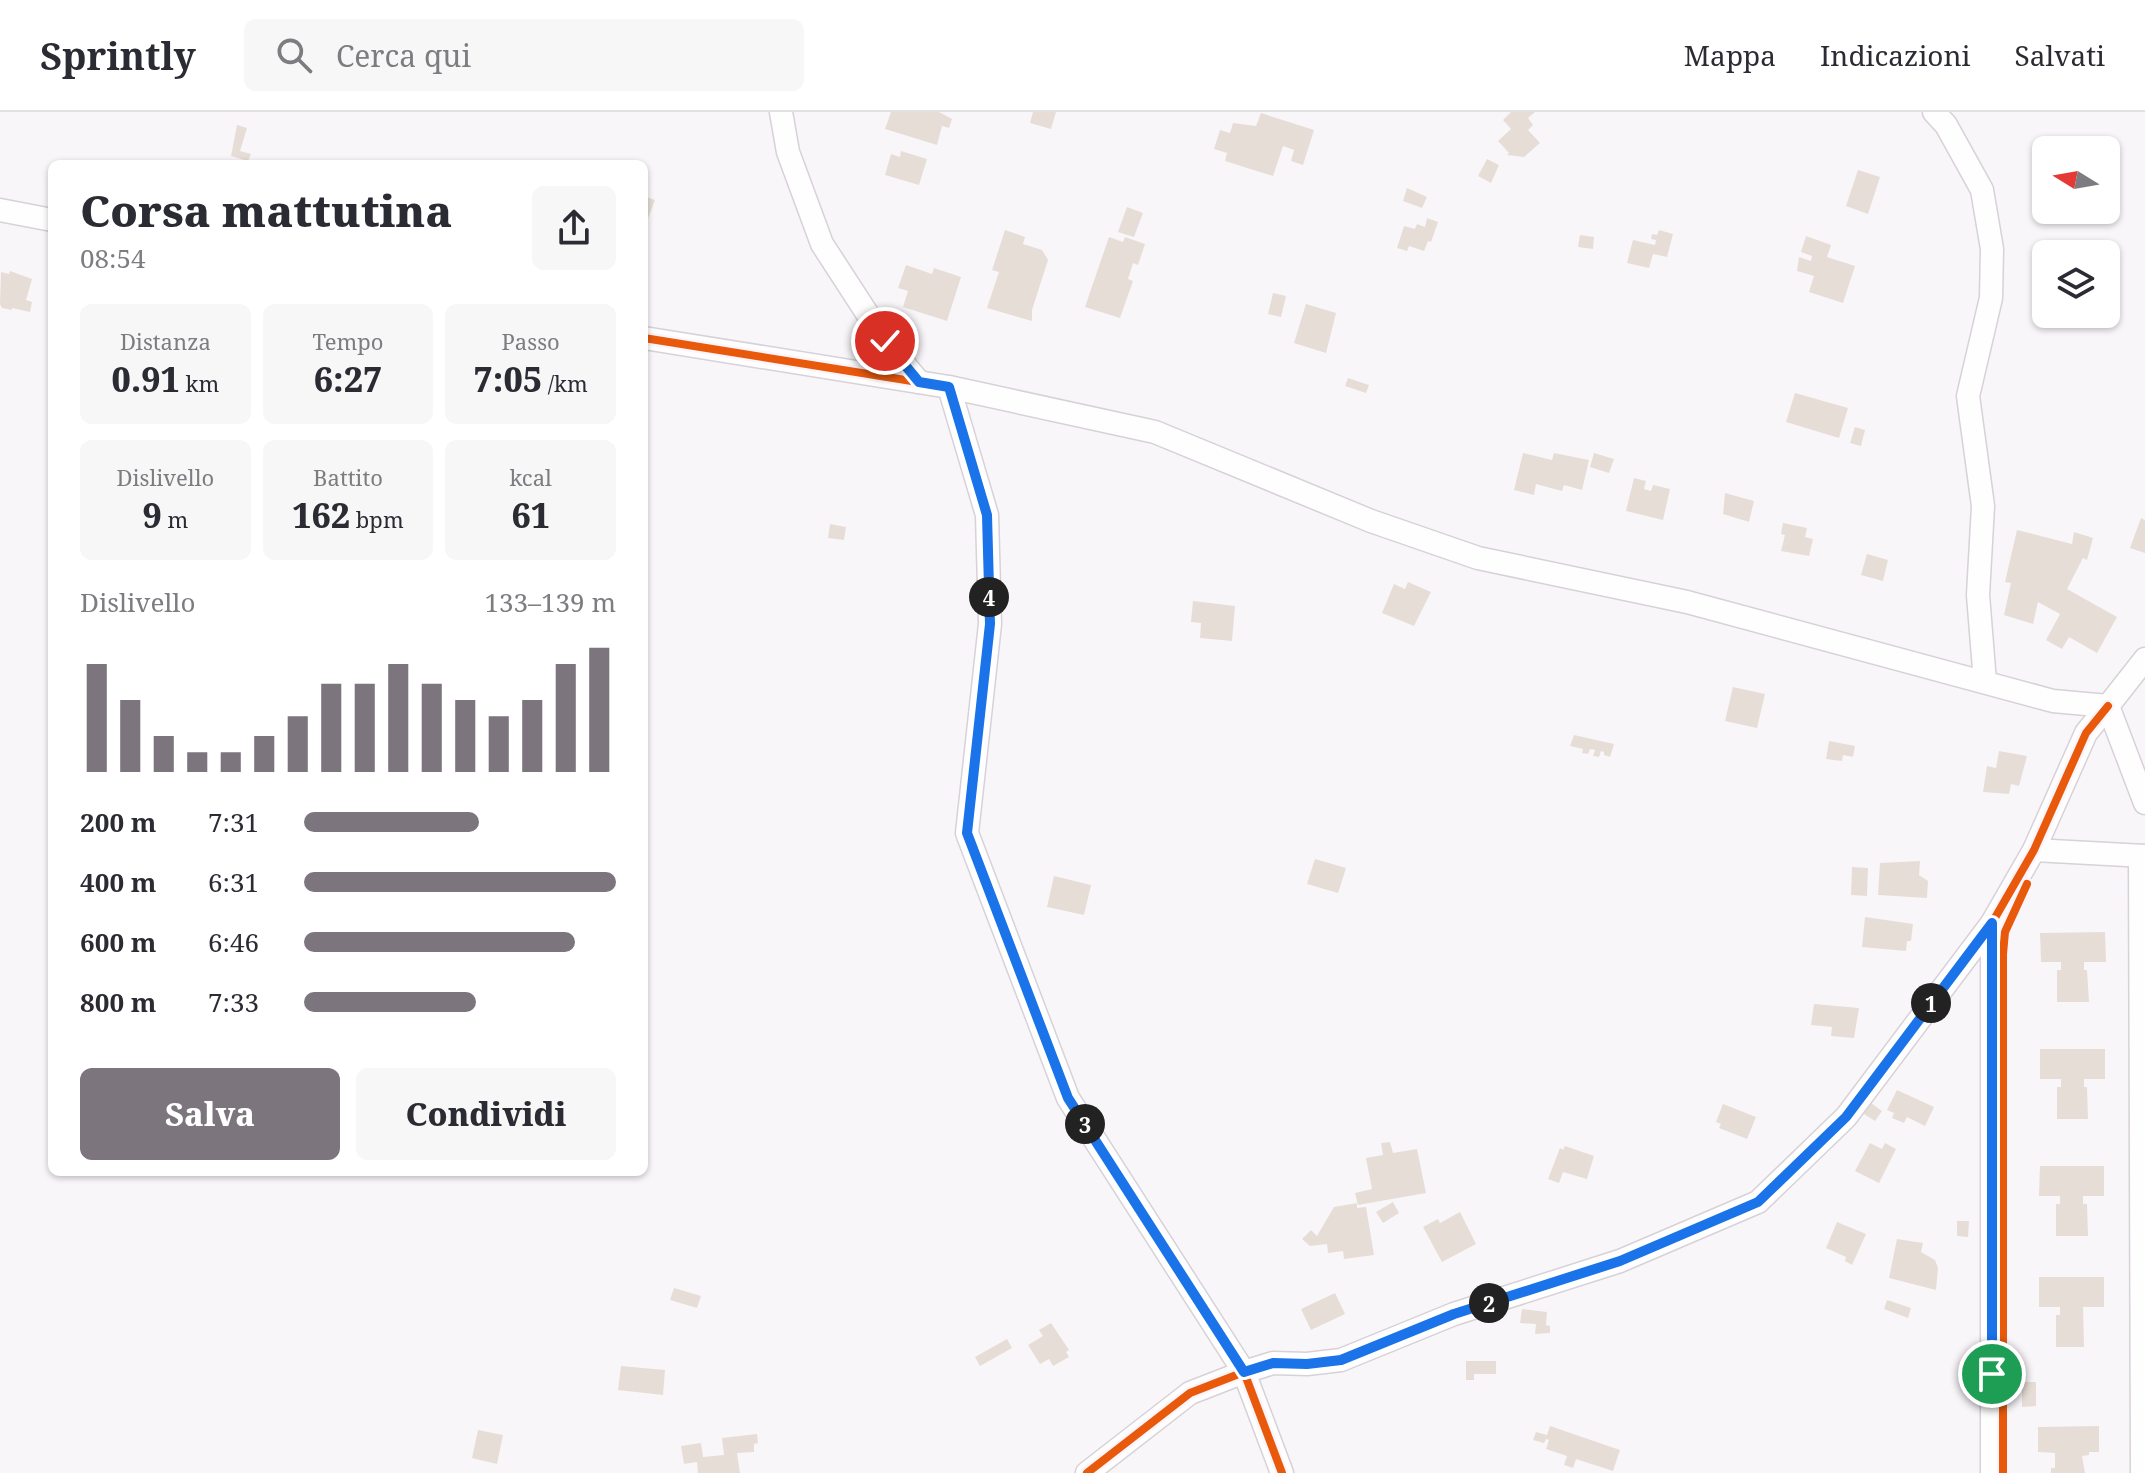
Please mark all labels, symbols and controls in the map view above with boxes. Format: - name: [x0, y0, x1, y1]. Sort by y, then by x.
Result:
- search box: [244, 19, 804, 91]
- text: Sprintly: [40, 29, 196, 81]
- icon: search: [272, 33, 316, 77]
- text: Cerca qui: [336, 35, 471, 76]
- text: Mappa: [1684, 36, 1776, 74]
- text: Indicazioni: [1820, 36, 1971, 74]
- text: Salvati: [2015, 36, 2105, 74]
- north arrow: [2032, 136, 2120, 224]
- map controls: [2032, 136, 2120, 328]
- text: Corsa mattutina: [80, 180, 452, 240]
- button: share: [532, 186, 616, 270]
- text: 08:54: [80, 240, 146, 276]
- button: layers: [2032, 240, 2120, 328]
- pin: [851, 307, 919, 375]
- icon: check: [863, 319, 907, 363]
- text: Distanza: [120, 326, 211, 356]
- text: Tempo: [312, 326, 384, 356]
- text: Passo: [502, 326, 560, 356]
- text: 0.91: [111, 356, 180, 402]
- text: 6:27: [314, 356, 382, 402]
- text: 7:05: [474, 356, 542, 402]
- text: km: [180, 368, 219, 398]
- text: /km: [542, 368, 588, 398]
- text: Dislivello: [116, 462, 214, 492]
- text: Battito: [313, 462, 383, 492]
- text: kcal: [509, 462, 552, 492]
- text: 9: [142, 492, 162, 538]
- text: 162: [292, 492, 350, 538]
- text: 61: [511, 492, 550, 538]
- text: m: [162, 504, 188, 534]
- text: bpm: [350, 504, 404, 534]
- pin: 4: [969, 577, 1009, 617]
- text: 4: [983, 582, 995, 612]
- text: Dislivello: [80, 584, 195, 620]
- text: 133–139 m: [484, 584, 616, 620]
- text: 200 m: [80, 804, 156, 840]
- text: 7:31: [208, 804, 259, 840]
- text: 400 m: [80, 864, 156, 900]
- text: 6:31: [208, 864, 259, 900]
- text: 600 m: [80, 924, 156, 960]
- text: 6:46: [208, 924, 259, 960]
- pin: 1: [1911, 983, 1951, 1023]
- text: 800 m: [80, 984, 156, 1020]
- text: 7:33: [208, 984, 259, 1020]
- text: 1: [1925, 988, 1937, 1018]
- button: Salva: [80, 1068, 340, 1160]
- button: Condividi: [356, 1068, 616, 1160]
- pin: 3: [1065, 1104, 1105, 1144]
- text: 3: [1079, 1109, 1091, 1139]
- pin: 2: [1469, 1283, 1509, 1323]
- text: 2: [1483, 1288, 1495, 1318]
- pin: [1958, 1340, 2026, 1408]
- icon: arrive: [1970, 1352, 2014, 1396]

